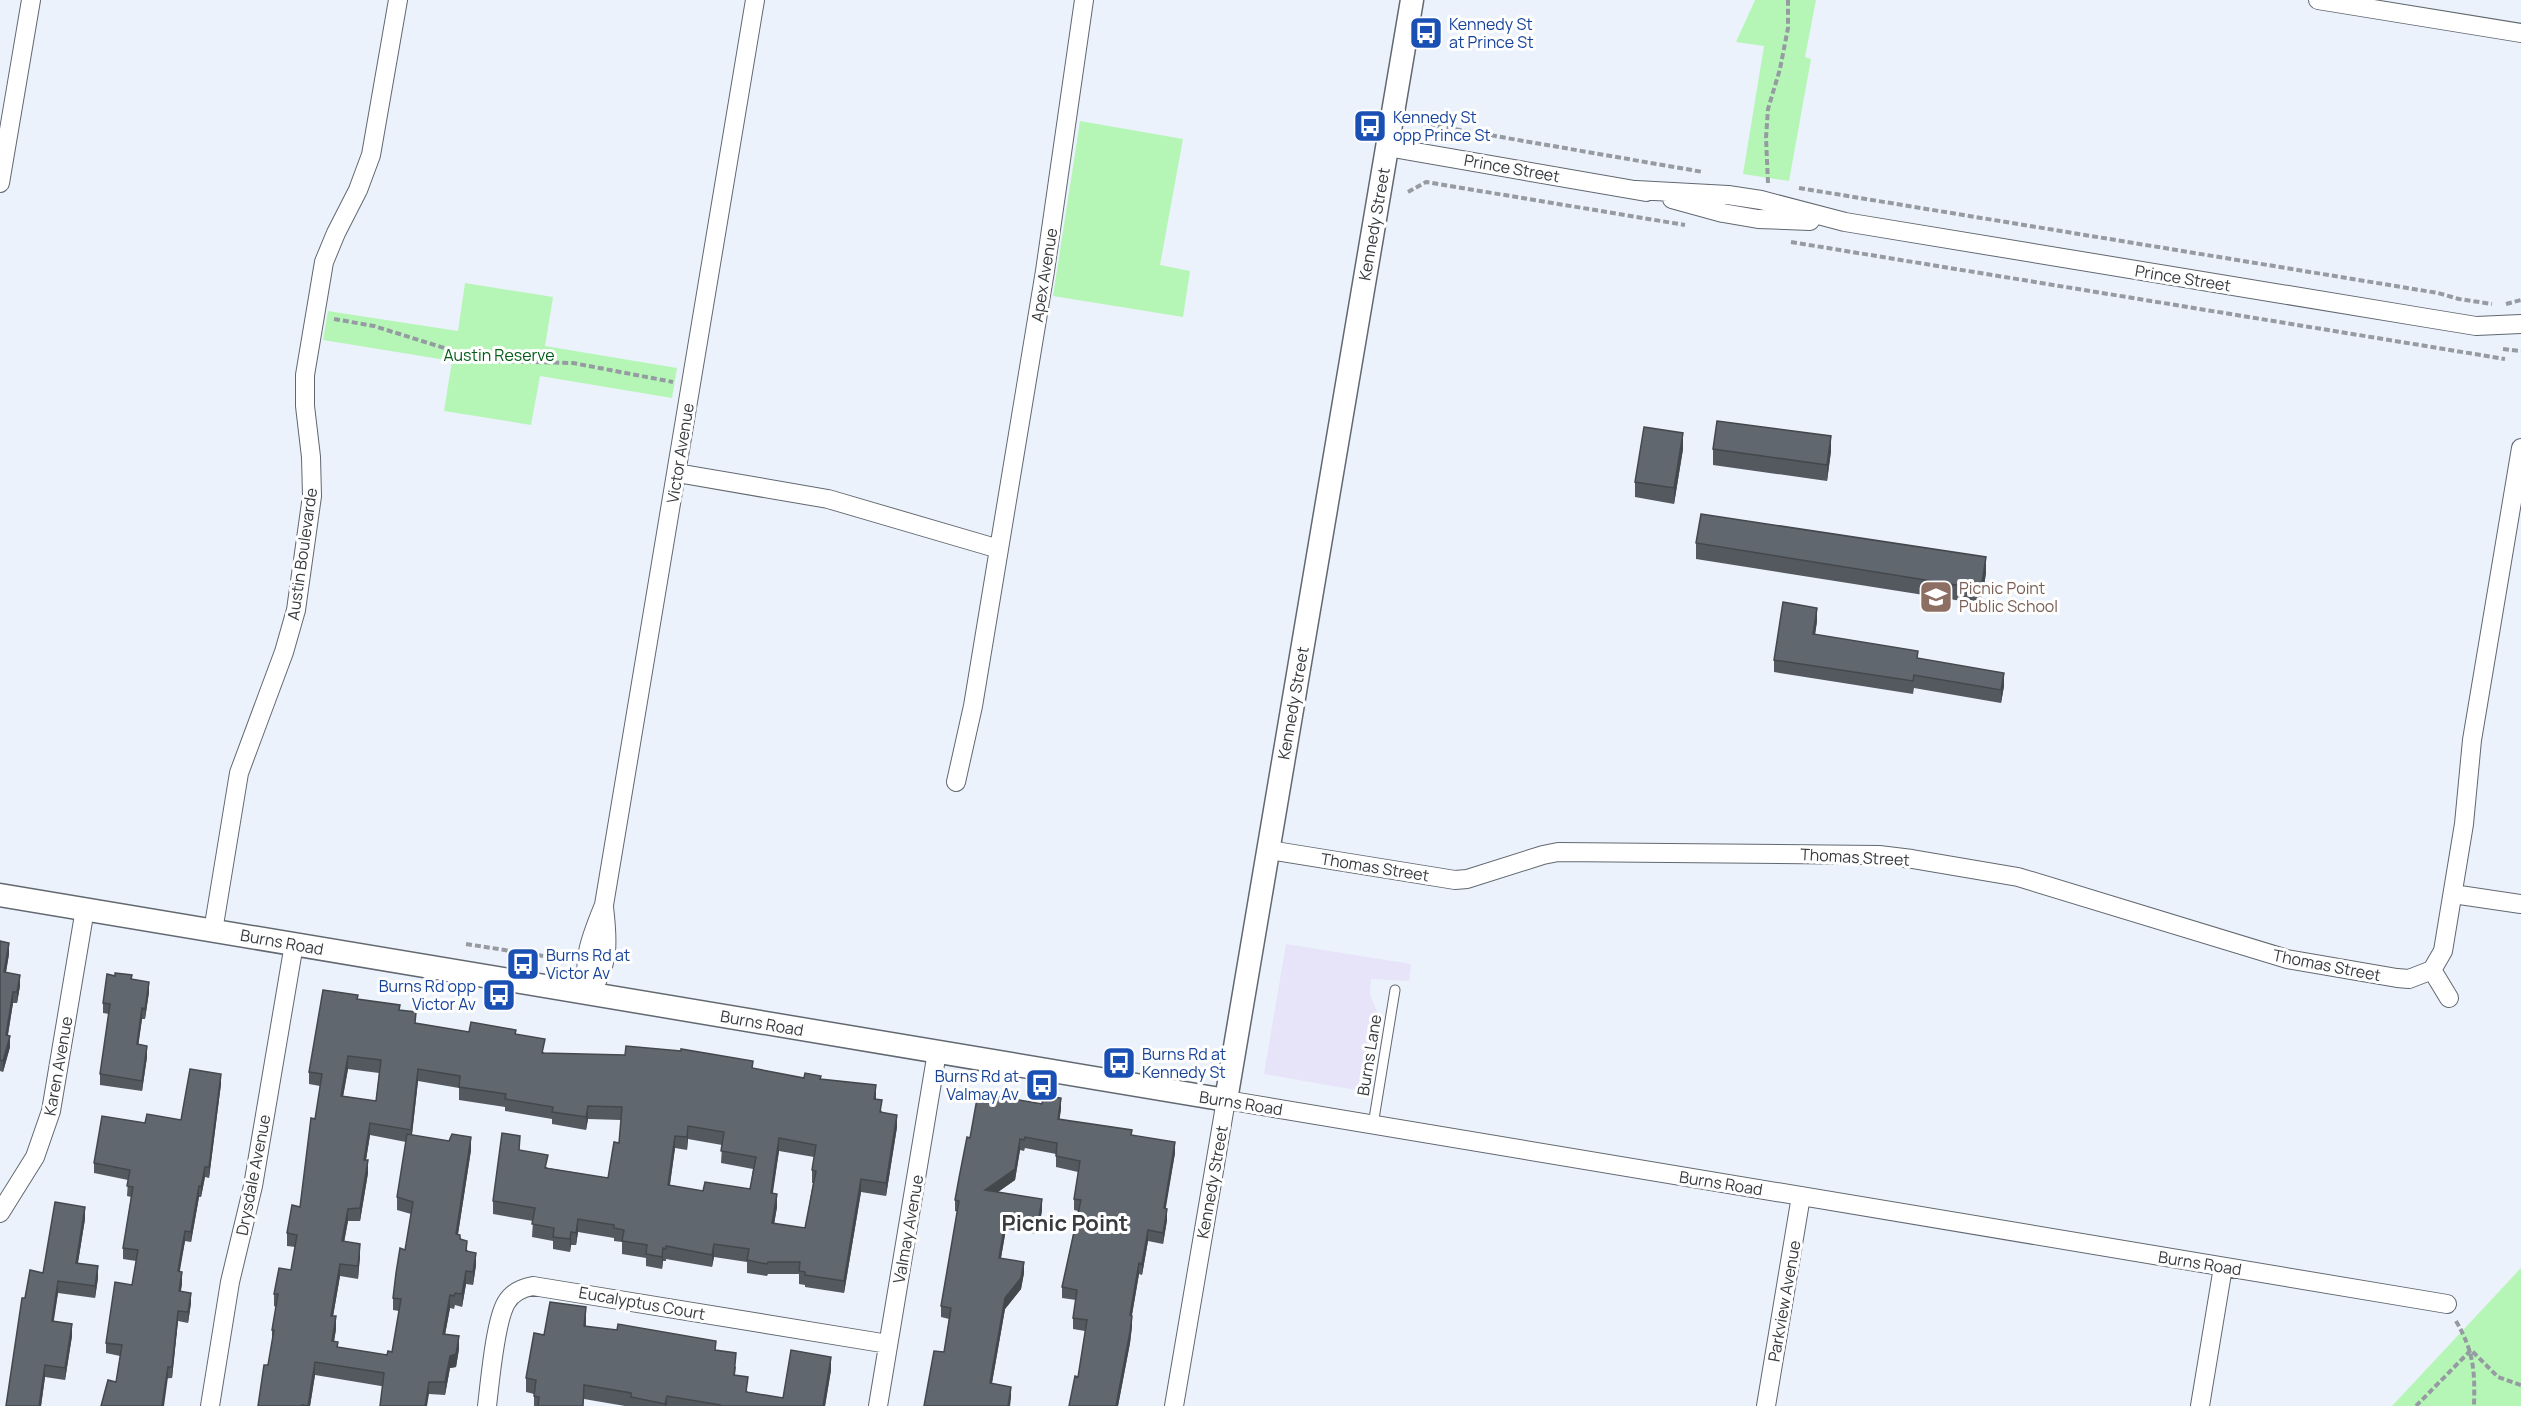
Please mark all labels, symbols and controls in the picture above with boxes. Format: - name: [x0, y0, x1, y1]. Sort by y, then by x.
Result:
- place label: Kennedy St at Prince St: [1449, 13, 1534, 53]
- bus stop icon: Kennedy St at Prince St: [1408, 15, 1444, 51]
- place label: Kennedy St opp Prince St: [1393, 106, 1491, 146]
- bus stop icon: Kennedy St opp Prince St: [1352, 108, 1388, 144]
- street label: Prince Street: [1462, 149, 1562, 187]
- street label: Kennedy Street: [1353, 166, 1395, 282]
- street label: Apex Avenue: [1026, 226, 1062, 324]
- street label: Prince Street: [2133, 260, 2233, 296]
- park label: Austin Reserve: [443, 344, 555, 366]
- street label: Victor Avenue: [661, 401, 699, 505]
- street label: Austin Boulevarde: [282, 486, 322, 622]
- place label: Picnic Point Public School: [1959, 577, 2058, 617]
- school or university icon: Picnic Point Public School: [1918, 579, 1954, 615]
- street label: Kennedy Street: [1272, 645, 1314, 761]
- street label: Thomas Street: [1800, 843, 1910, 871]
- street label: Thomas Street: [1319, 848, 1431, 886]
- street label: Burns Road: [239, 924, 325, 960]
- place label: Burns Rd at Victor Av: [546, 944, 630, 984]
- street label: Thomas Street: [2271, 944, 2383, 986]
- bus stop icon: Burns Rd at Victor Av: [505, 946, 541, 982]
- place label: Burns Rd opp Victor Av: [379, 975, 476, 1015]
- bus stop icon: Burns Rd opp Victor Av: [481, 977, 517, 1013]
- street label: Burns Road: [719, 1005, 805, 1041]
- street label: Burns Lane: [1352, 1013, 1386, 1097]
- street label: Karen Avenue: [38, 1015, 78, 1117]
- place label: Burns Rd at Kennedy St: [1142, 1043, 1226, 1083]
- bus stop icon: Burns Rd at Kennedy St: [1101, 1045, 1137, 1081]
- place label: Burns Rd at Valmay Av: [935, 1065, 1019, 1105]
- bus stop icon: Burns Rd at Valmay Av: [1024, 1067, 1060, 1103]
- street label: Burns Road: [1198, 1086, 1284, 1120]
- street label: Drysdale Avenue: [230, 1113, 276, 1237]
- street label: Kennedy Street: [1191, 1124, 1233, 1240]
- street label: Burns Road: [1678, 1166, 1764, 1200]
- street label: Valmay Avenue: [888, 1173, 928, 1285]
- district label: Picnic Point: [1002, 1208, 1128, 1238]
- street label: Parkview Avenue: [1762, 1239, 1806, 1363]
- street label: Burns Road: [2157, 1246, 2243, 1280]
- street label: Eucalyptus Court: [577, 1281, 707, 1325]

